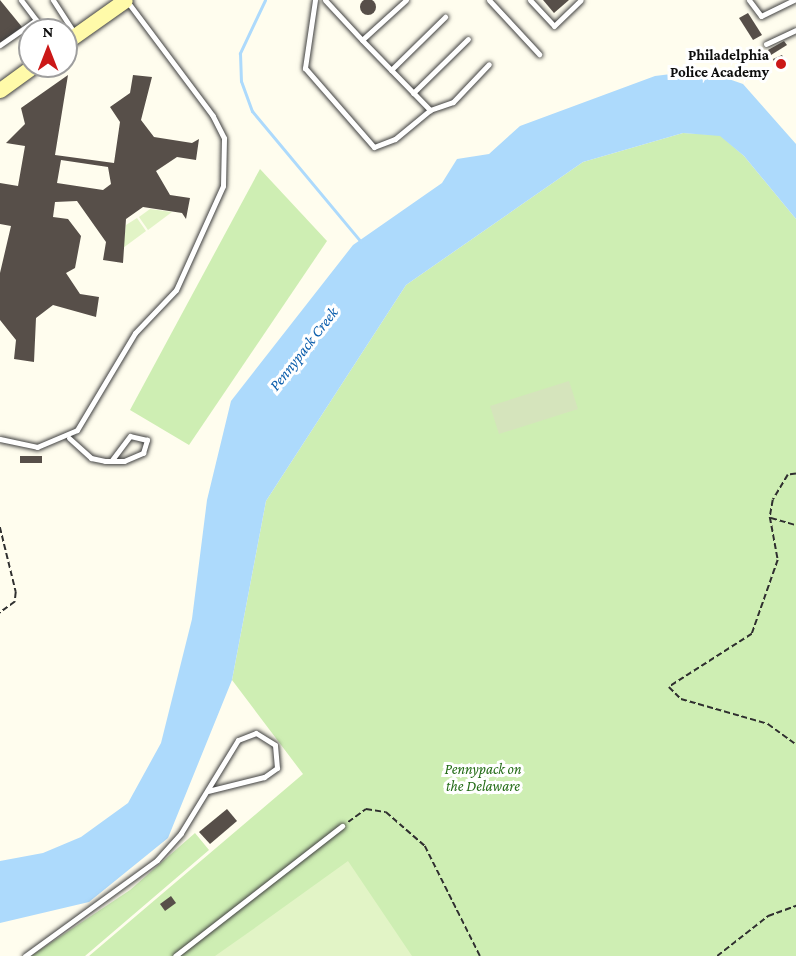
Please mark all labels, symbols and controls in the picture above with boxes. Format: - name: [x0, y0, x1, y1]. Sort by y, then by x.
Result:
- north arrow: [18, 18, 78, 78]
- text: N: [43, 23, 53, 40]
- place label: Philadelphia Police Academy: [670, 46, 769, 81]
- marker: Philadelphia Police Academy: [774, 57, 788, 71]
- water label: Pennypack Creek: [265, 303, 343, 395]
- park label: Pennypack on the Delaware: [444, 760, 522, 795]

